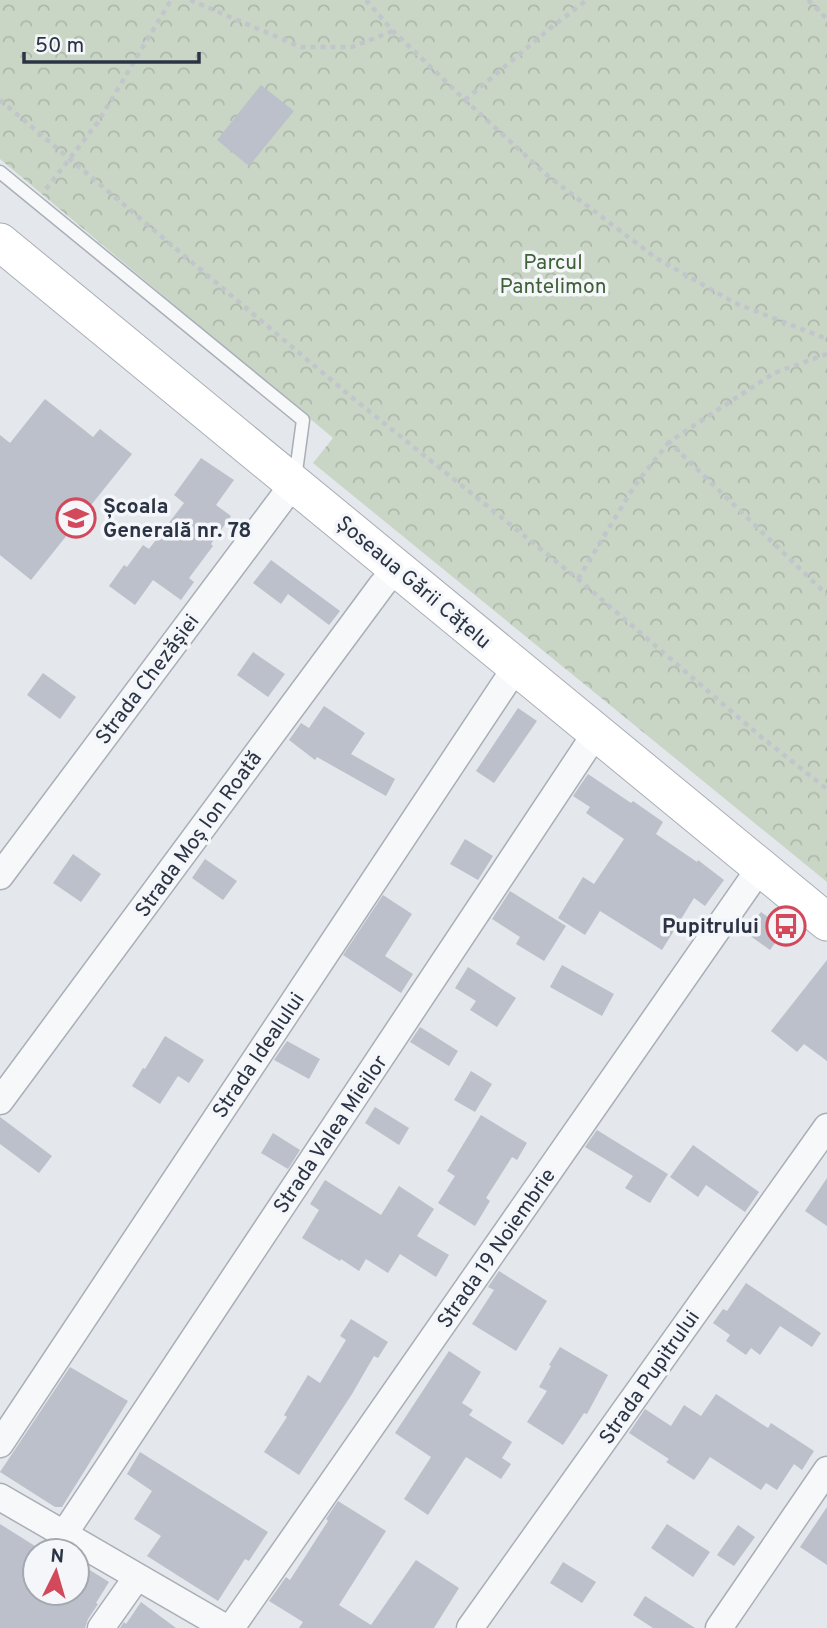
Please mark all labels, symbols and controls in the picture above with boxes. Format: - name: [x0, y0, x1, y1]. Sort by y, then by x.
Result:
- scale bar: [24, 21, 200, 65]
- text: 50 m: [35, 33, 84, 60]
- park label: Parcul Pantelimon: [499, 250, 607, 301]
- place label: Școala Generală nr. 78: [103, 494, 252, 545]
- school or university icon: Școala Generală nr. 78: [55, 497, 97, 539]
- street label: Șoseaua Gării Cățelu: [330, 511, 496, 656]
- street label: Strada Chezășiei: [90, 609, 206, 751]
- street label: Strada Moș Ion Roată: [130, 746, 269, 923]
- bus stop icon: Pupitrului: [765, 905, 807, 947]
- place label: Pupitrului: [662, 914, 759, 941]
- street label: Strada Idealului: [207, 988, 311, 1124]
- street label: Strada Valea Mieilor: [268, 1050, 394, 1219]
- street label: Strada 19 Noiembrie: [432, 1164, 563, 1334]
- street label: Strada Pupitrului: [594, 1305, 707, 1450]
- north arrow: [21, 1537, 91, 1607]
- text: N: [49, 1545, 65, 1570]

